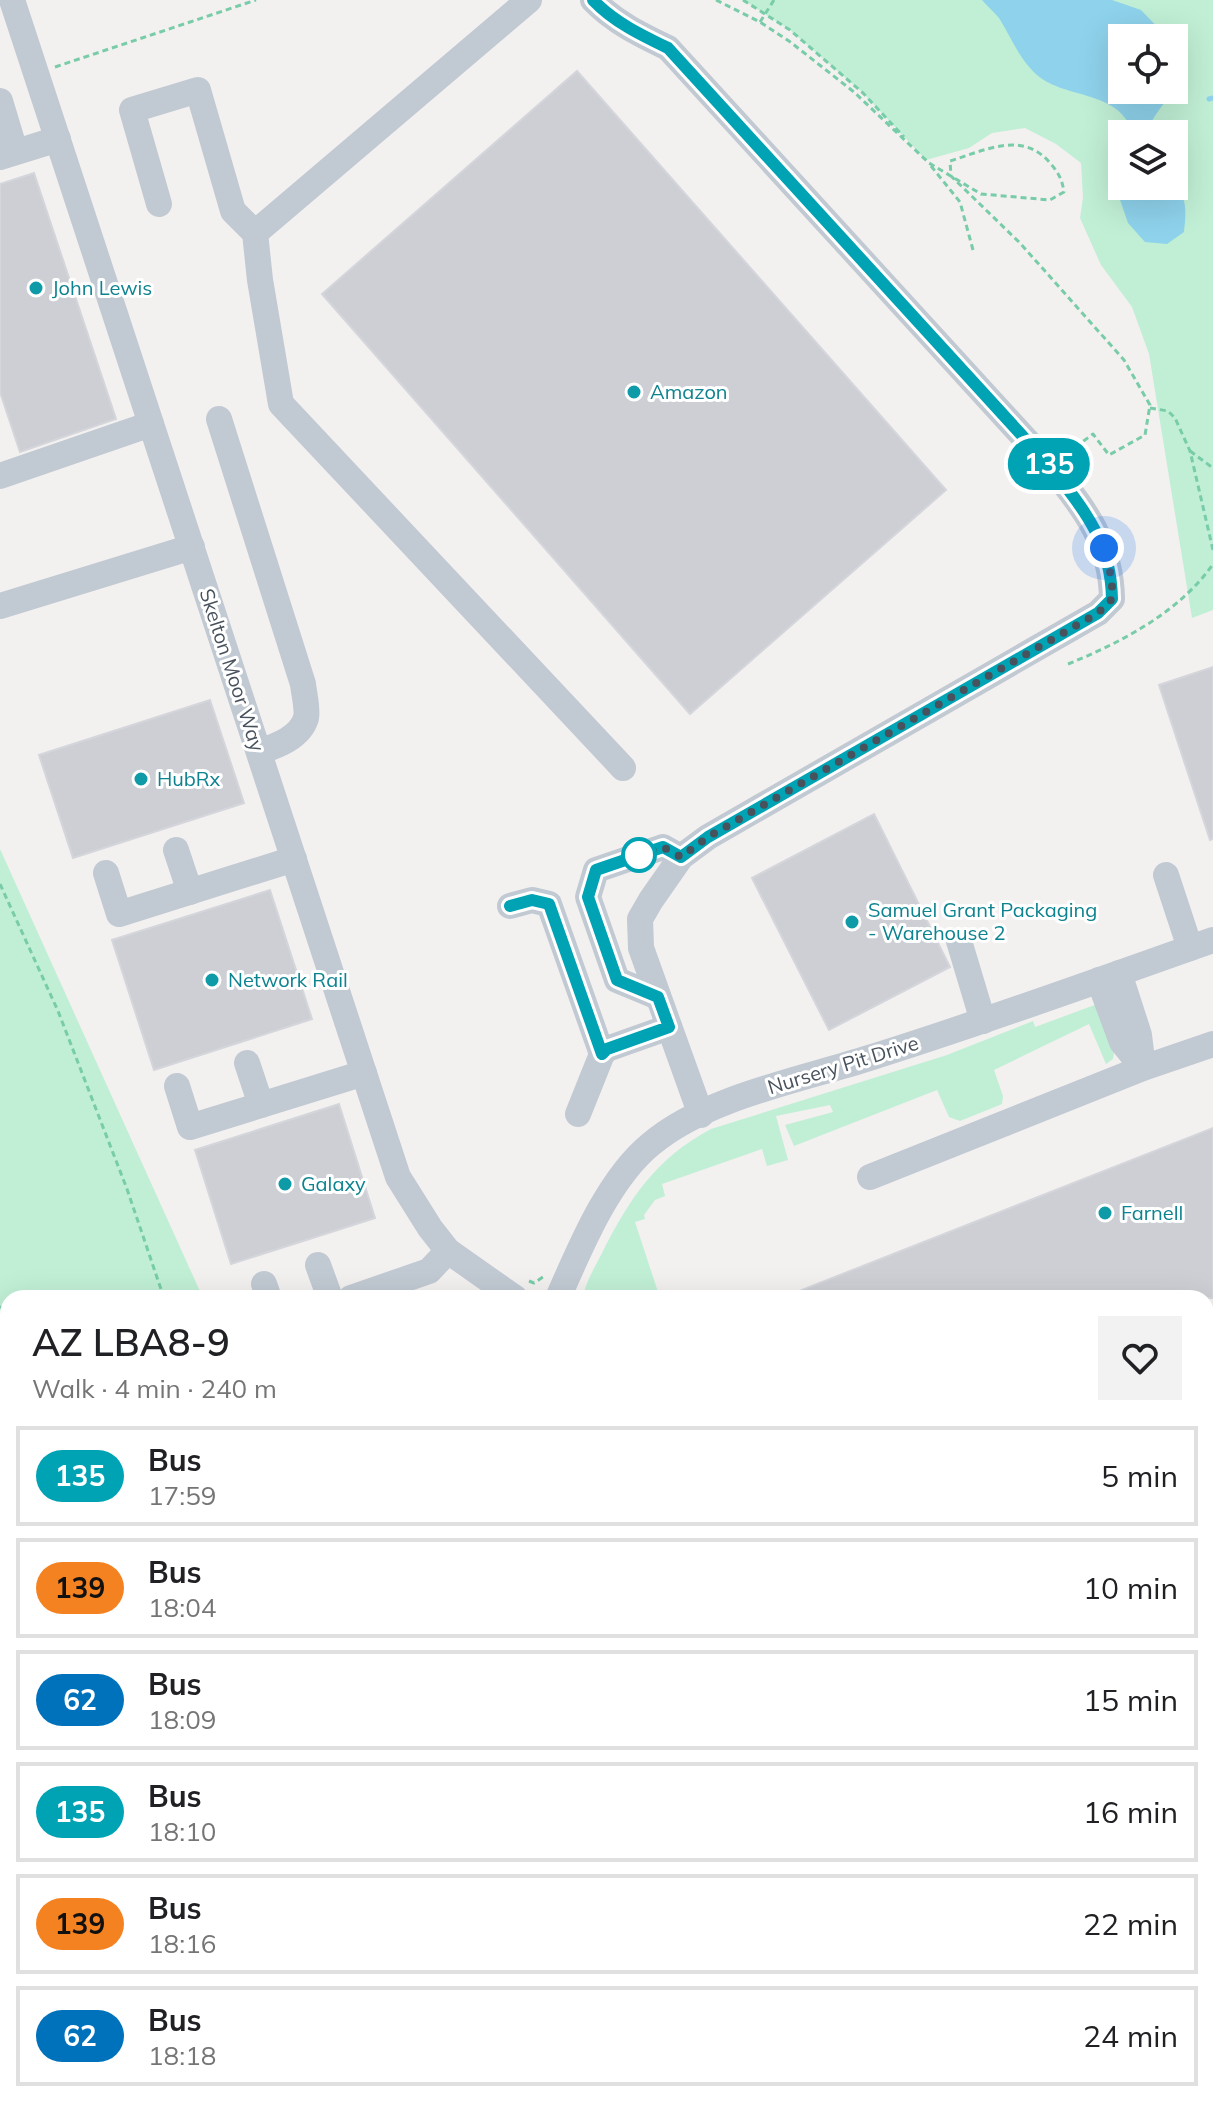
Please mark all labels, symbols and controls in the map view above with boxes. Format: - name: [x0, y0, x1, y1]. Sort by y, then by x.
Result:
- map controls: [1108, 24, 1188, 200]
- button: locate: [1108, 24, 1188, 104]
- button: layers: [1108, 120, 1188, 200]
- place label: John Lewis: [52, 275, 152, 300]
- marker: John Lewis: [27, 279, 45, 297]
- place label: Amazon: [650, 379, 728, 404]
- marker: Amazon: [625, 383, 643, 401]
- line badge: 135: [1003, 438, 1095, 490]
- text: 135: [1024, 446, 1074, 481]
- your location: [1084, 528, 1124, 568]
- street label: Skelton Moor Way: [194, 585, 271, 755]
- place label: HubRx: [157, 766, 221, 791]
- marker: HubRx: [132, 770, 150, 788]
- unlabelled marker: [622, 838, 656, 872]
- place label: Samuel Grant Packaging - Warehouse 2: [868, 897, 1097, 945]
- marker: Samuel Grant Packaging - Warehouse 2: [843, 913, 861, 931]
- place label: Network Rail: [228, 967, 348, 992]
- marker: Network Rail: [203, 971, 221, 989]
- street label: Nursery Pit Drive: [764, 1030, 921, 1099]
- place label: Galaxy: [301, 1171, 366, 1196]
- marker: Galaxy: [276, 1175, 294, 1193]
- place label: Farnell: [1121, 1200, 1183, 1225]
- marker: Farnell: [1096, 1204, 1114, 1222]
- button: heart: [1098, 1316, 1182, 1400]
- text: AZ LBA8-9: [32, 1318, 230, 1366]
- text: Walk · 4 min · 240 m: [32, 1372, 277, 1405]
- text: Bus: [148, 1441, 202, 1479]
- text: 5 min: [1101, 1457, 1178, 1495]
- text: 135: [55, 1458, 105, 1493]
- text: 17:59: [148, 1479, 216, 1512]
- text: Bus: [148, 1553, 202, 1591]
- text: 10 min: [1083, 1569, 1178, 1607]
- text: 139: [55, 1570, 105, 1605]
- text: 18:04: [148, 1591, 216, 1624]
- text: Bus: [148, 1665, 202, 1703]
- text: 15 min: [1083, 1681, 1178, 1719]
- text: 62: [63, 1682, 97, 1717]
- text: 18:09: [148, 1703, 216, 1736]
- text: Bus: [148, 1777, 202, 1815]
- text: 16 min: [1083, 1793, 1178, 1831]
- text: 135: [55, 1794, 105, 1829]
- text: 18:10: [148, 1815, 216, 1848]
- text: Bus: [148, 1889, 202, 1927]
- text: 22 min: [1083, 1905, 1178, 1943]
- text: 139: [55, 1906, 105, 1941]
- text: 18:16: [148, 1927, 216, 1960]
- text: Bus: [148, 2001, 202, 2039]
- text: 24 min: [1083, 2017, 1178, 2055]
- text: 62: [63, 2018, 97, 2053]
- text: 18:18: [148, 2039, 216, 2072]

